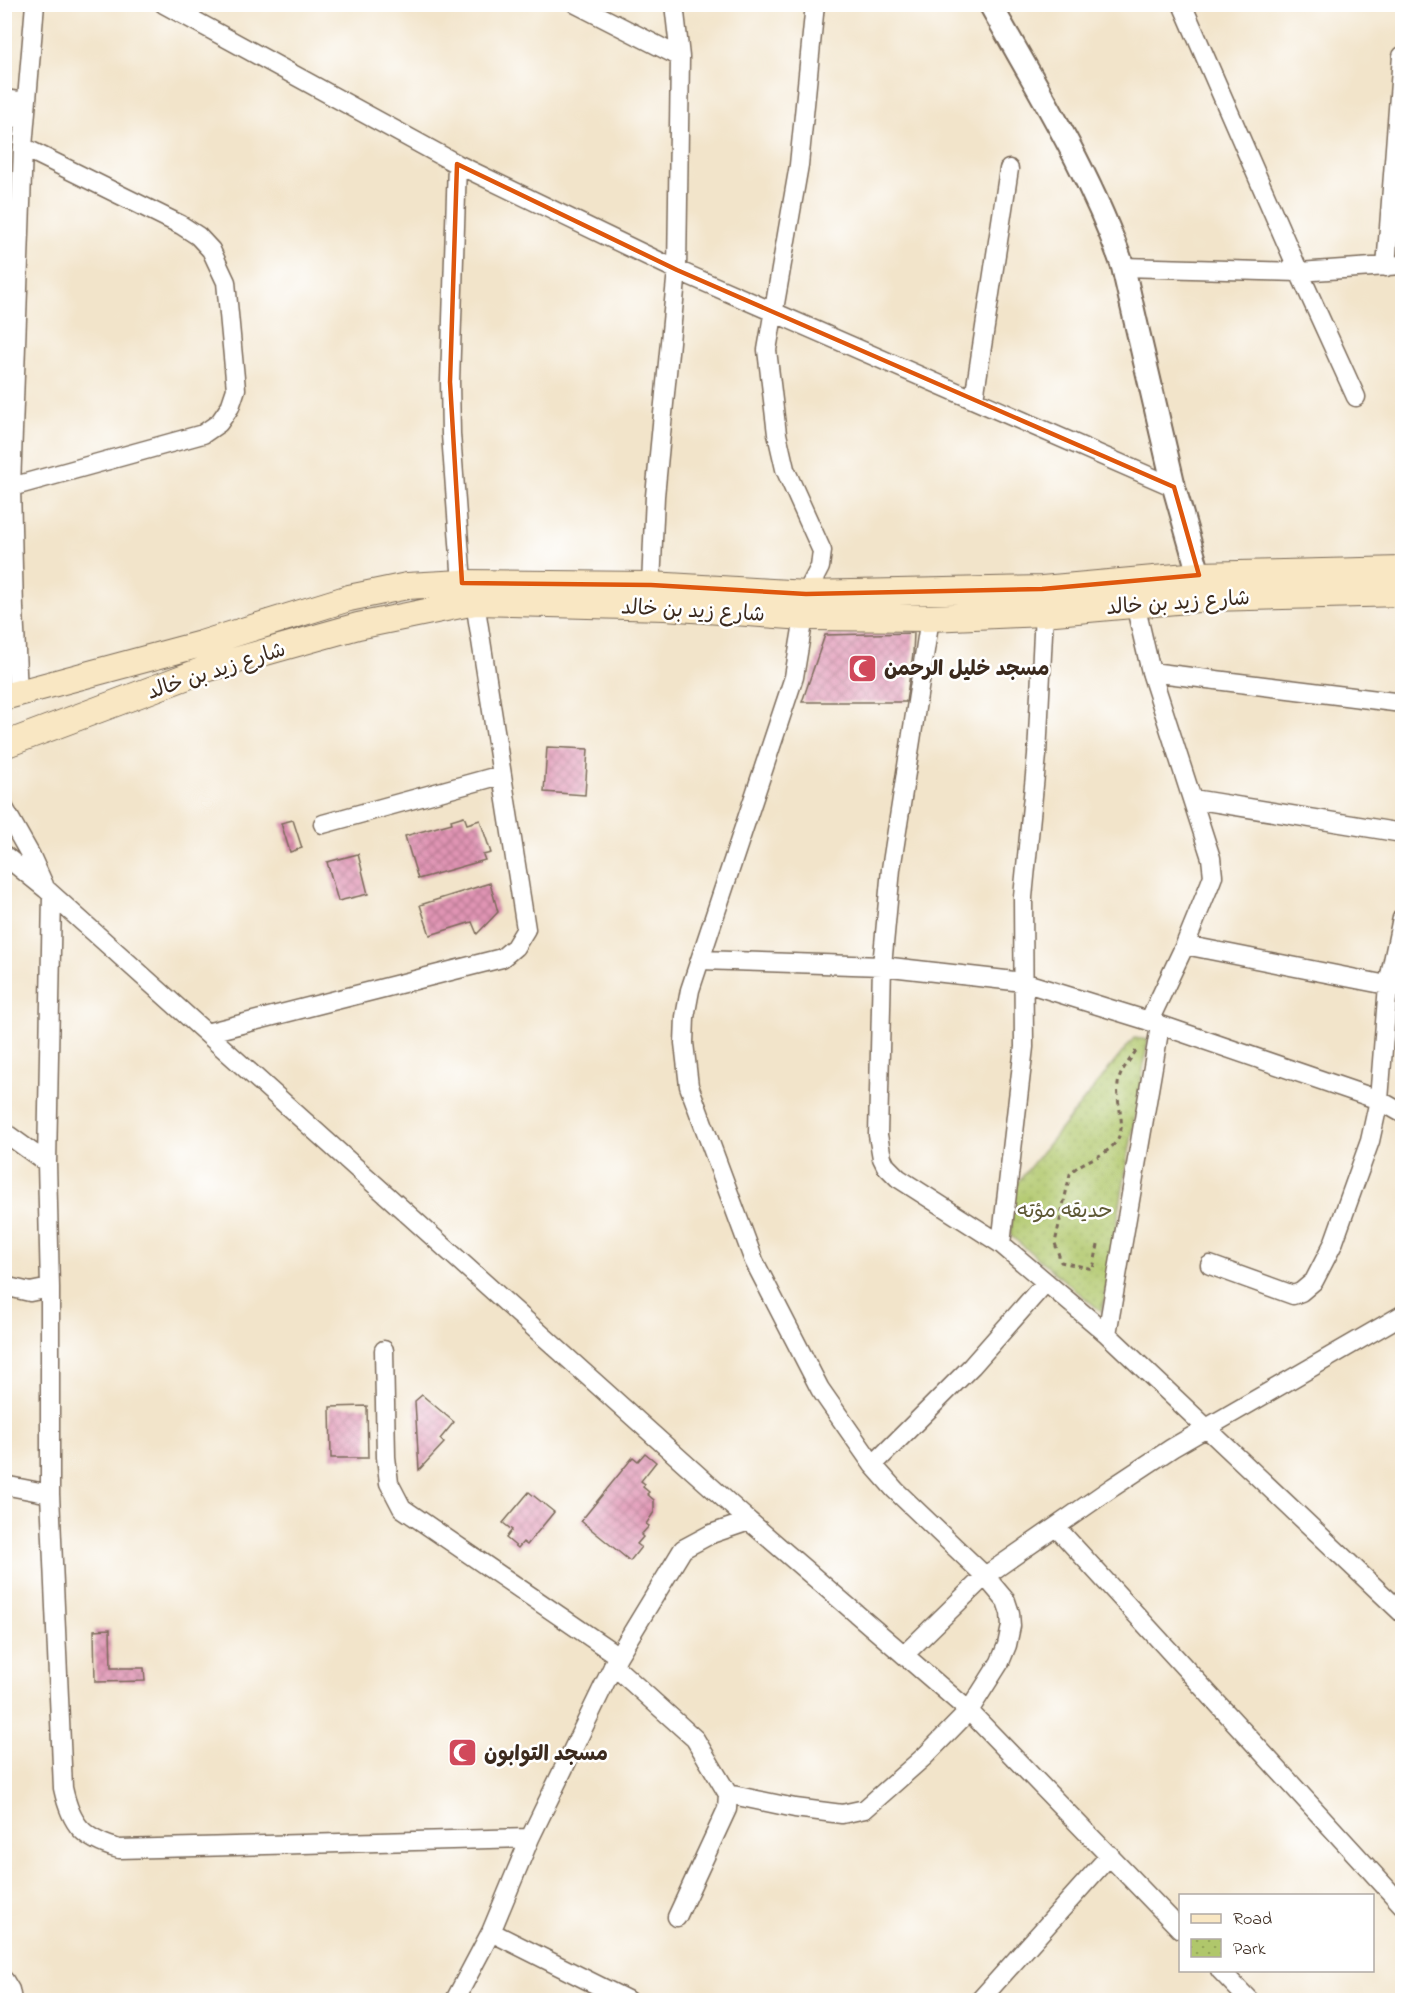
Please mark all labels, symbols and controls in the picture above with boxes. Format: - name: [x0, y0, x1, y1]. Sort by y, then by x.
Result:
- street label: شارع زيد بن خالد: [1105, 584, 1251, 624]
- street label: شارع زيد بن خالد: [620, 593, 766, 631]
- street label: شارع زيد بن خالد: [144, 635, 290, 708]
- mosque icon: مسجد خليل الرحمن: [847, 652, 879, 684]
- place label: مسجد خليل الرحمن: [884, 655, 1050, 685]
- park label: حديقه مؤته: [1017, 1197, 1113, 1227]
- mosque icon: مسجد التوابون: [447, 1737, 479, 1769]
- place label: مسجد التوابون: [484, 1740, 608, 1770]
- legend: [1179, 1894, 1374, 1972]
- text: Road: [1233, 1907, 1272, 1933]
- text: Park: [1233, 1937, 1266, 1963]

